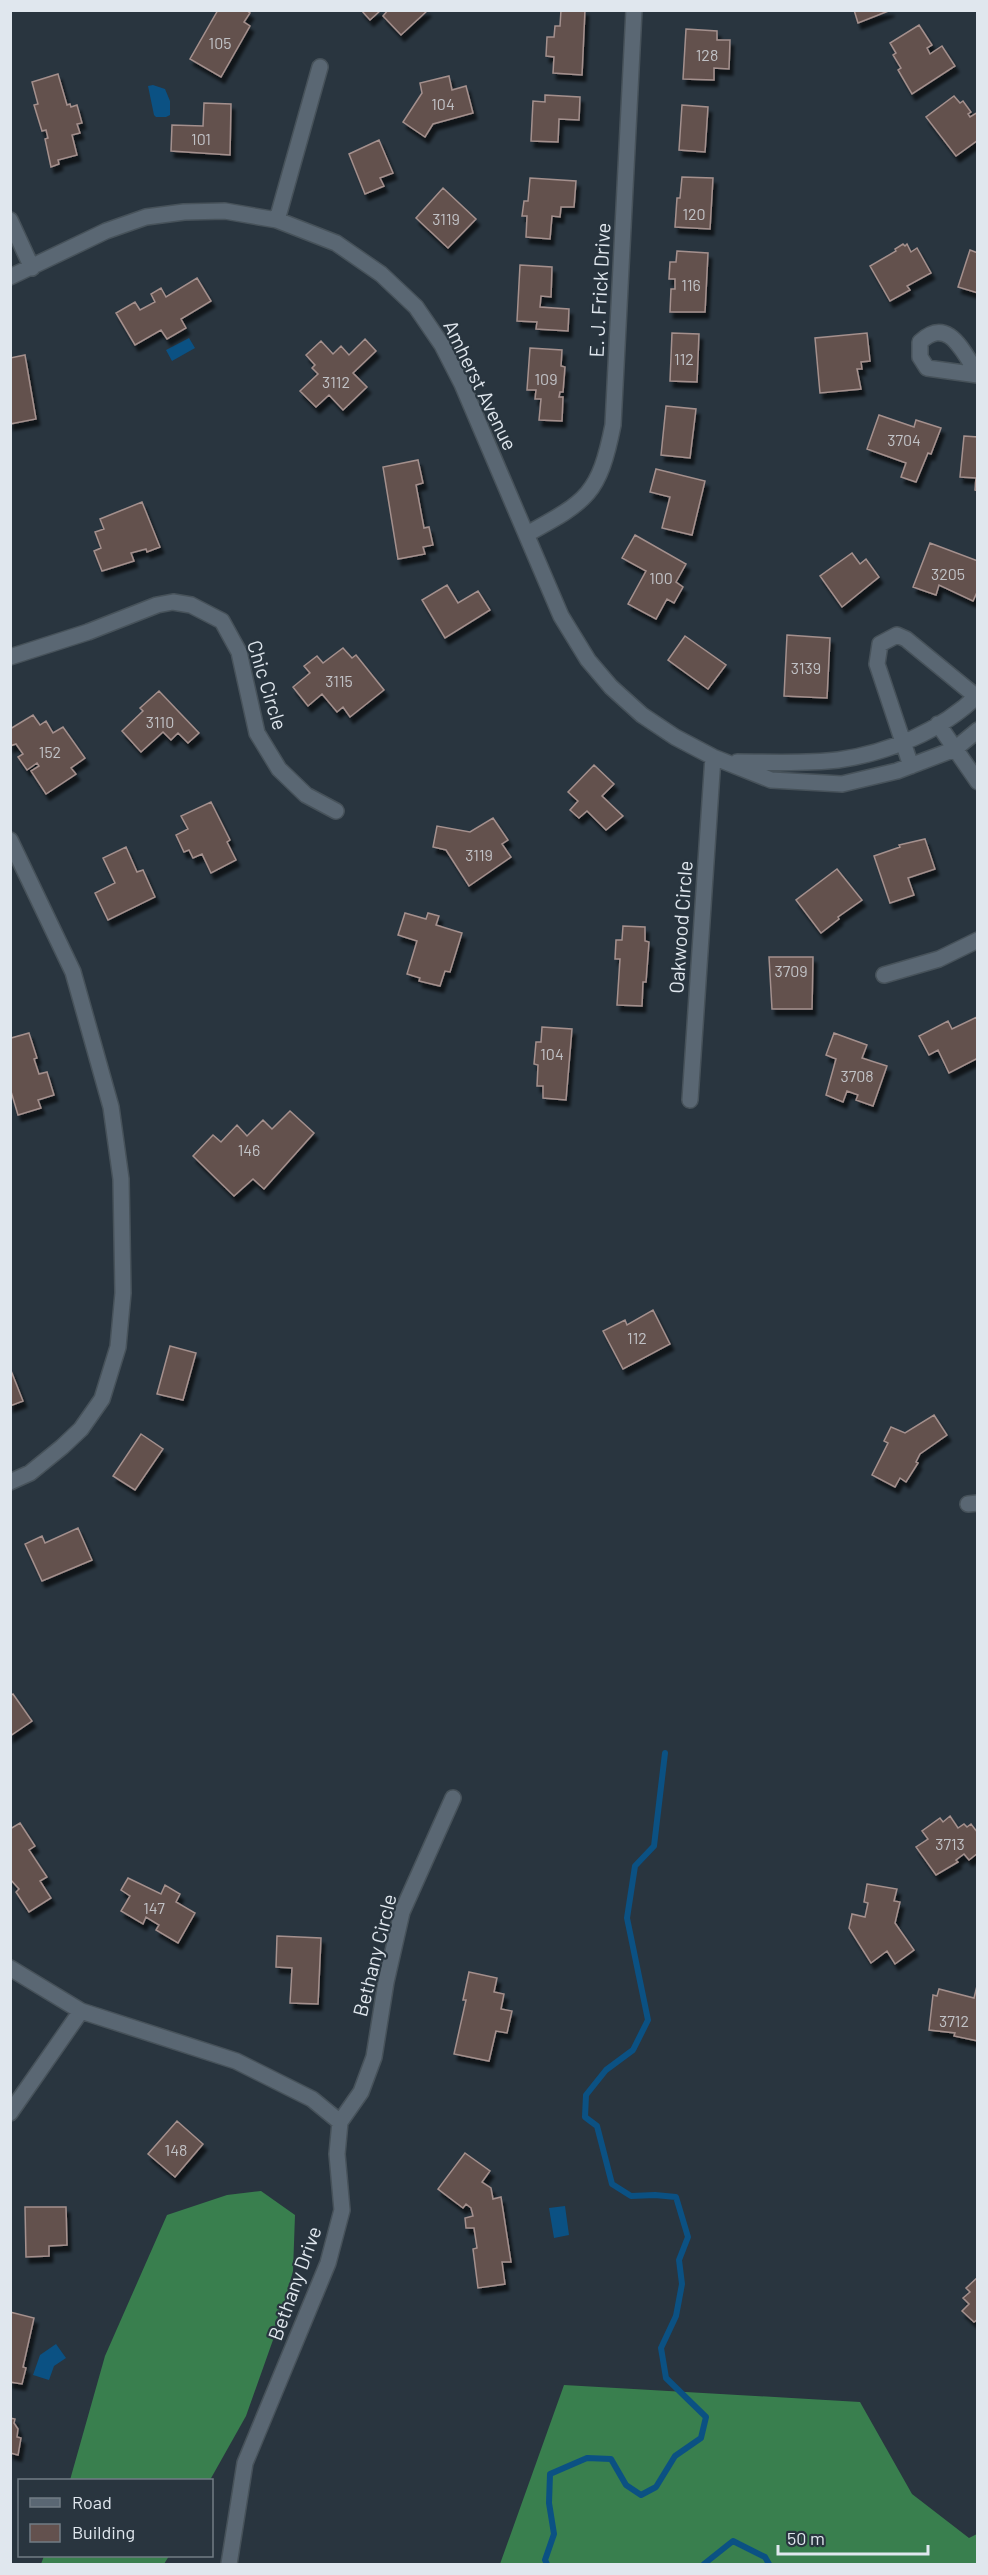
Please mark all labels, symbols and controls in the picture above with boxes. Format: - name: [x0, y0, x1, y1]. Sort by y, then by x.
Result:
- house number: 105: [209, 33, 231, 52]
- house number: 128: [696, 45, 718, 64]
- house number: 104: [431, 94, 455, 113]
- house number: 101: [191, 129, 211, 148]
- house number: 120: [682, 204, 706, 223]
- house number: 3119: [432, 209, 460, 228]
- street label: E. J. Frick Drive: [583, 222, 615, 358]
- house number: 116: [681, 275, 701, 294]
- street label: Amherst Avenue: [439, 316, 523, 454]
- house number: 112: [674, 349, 694, 368]
- house number: 109: [535, 369, 557, 388]
- house number: 3112: [322, 372, 350, 391]
- house number: 3704: [887, 430, 921, 449]
- house number: 3205: [931, 564, 965, 583]
- house number: 100: [649, 568, 673, 587]
- street label: Chic Circle: [243, 637, 293, 733]
- house number: 3139: [791, 658, 821, 677]
- house number: 3115: [325, 671, 353, 690]
- house number: 3110: [146, 712, 174, 731]
- house number: 152: [39, 742, 61, 761]
- house number: 3119: [465, 845, 493, 864]
- street label: Oakwood Circle: [663, 860, 697, 994]
- house number: 3709: [774, 961, 808, 980]
- house number: 104: [540, 1044, 564, 1063]
- house number: 3708: [840, 1066, 874, 1085]
- house number: 146: [238, 1140, 260, 1159]
- house number: 112: [627, 1328, 647, 1347]
- house number: 3713: [935, 1834, 965, 1853]
- street label: Bethany Circle: [347, 1891, 401, 2019]
- house number: 147: [143, 1898, 165, 1917]
- house number: 3712: [939, 2011, 969, 2030]
- house number: 148: [165, 2140, 187, 2159]
- street label: Bethany Drive: [262, 2223, 326, 2343]
- legend: [18, 2479, 213, 2557]
- text: Road: [72, 2491, 112, 2513]
- scale bar: [778, 2518, 928, 2556]
- text: Building: [72, 2521, 135, 2543]
- text: 50 m: [787, 2527, 825, 2549]

